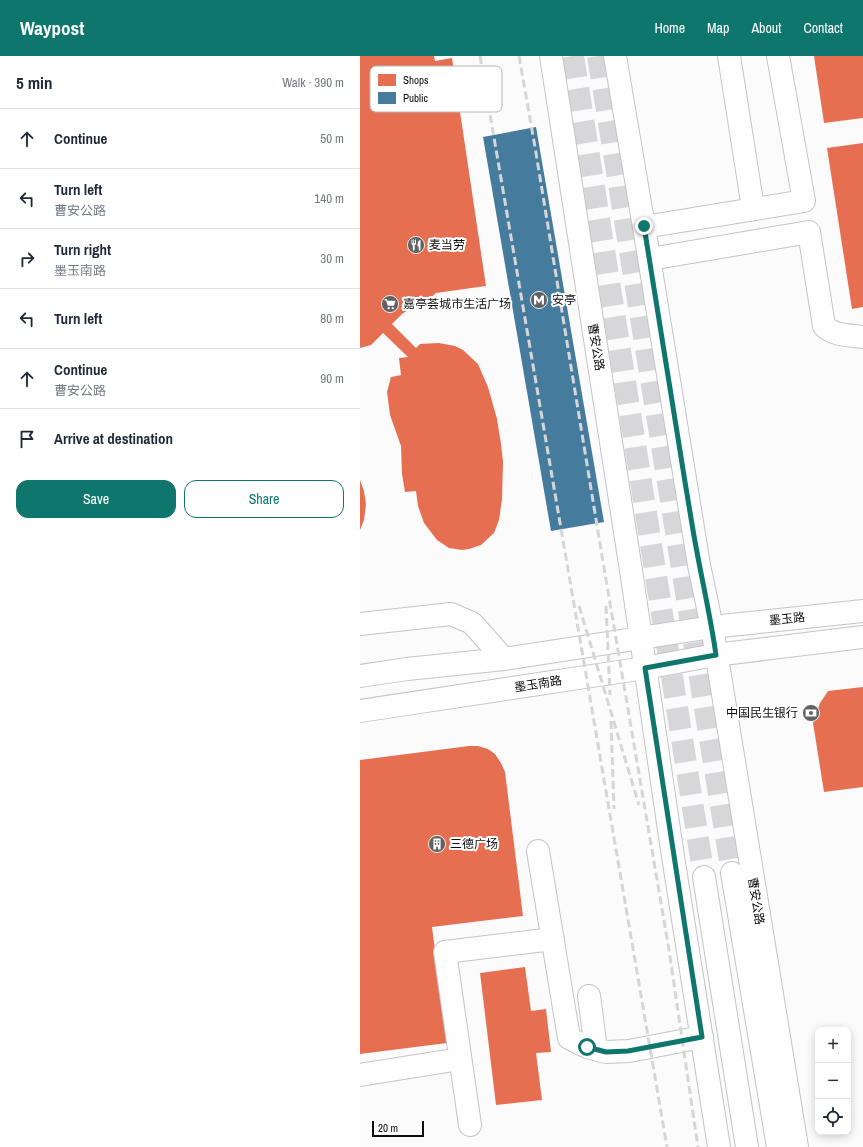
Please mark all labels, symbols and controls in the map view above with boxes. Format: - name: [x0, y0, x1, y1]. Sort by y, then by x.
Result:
- text: Waypost: [20, 15, 84, 41]
- text: Home: [654, 19, 685, 37]
- text: Map: [707, 19, 729, 37]
- text: About: [751, 19, 781, 37]
- text: Contact: [803, 19, 843, 37]
- legend: [370, 66, 502, 112]
- text: 5 min: [16, 71, 52, 94]
- text: Shops: [403, 73, 429, 87]
- text: Walk · 390 m: [282, 74, 344, 91]
- text: Public: [403, 91, 429, 105]
- icon: ahead: [16, 128, 38, 150]
- text: Continue: [54, 128, 107, 149]
- text: 50 m: [320, 130, 344, 147]
- text: Turn left: [54, 179, 102, 200]
- icon: left: [16, 188, 38, 210]
- text: 140 m: [314, 190, 344, 207]
- text: 曹安公路: [54, 202, 106, 219]
- route end: [635, 217, 653, 235]
- restaurant icon: 麦当劳: [406, 235, 426, 255]
- place label: 麦当劳: [429, 237, 465, 253]
- text: Turn right: [54, 239, 111, 260]
- icon: right: [16, 248, 38, 270]
- text: 30 m: [320, 250, 344, 267]
- text: 墨玉南路: [54, 262, 106, 279]
- metro station icon: 安亭: [529, 290, 549, 310]
- place label: 安亭: [552, 292, 576, 308]
- supermarket icon: 嘉亭荟城市生活广场: [380, 294, 400, 314]
- place label: 嘉亭荟城市生活广场: [403, 296, 511, 312]
- icon: left: [16, 308, 38, 330]
- text: Turn left: [54, 308, 102, 329]
- text: 80 m: [320, 310, 344, 327]
- street label: 曹安公路: [584, 322, 608, 372]
- text: Continue: [54, 359, 107, 380]
- icon: ahead: [16, 368, 38, 390]
- text: 90 m: [320, 370, 344, 387]
- text: 曹安公路: [54, 382, 106, 399]
- icon: arrive: [16, 428, 38, 450]
- text: Arrive at destination: [54, 428, 173, 449]
- button: Save: [16, 480, 176, 518]
- button: Share: [184, 480, 344, 518]
- street label: 墨玉路: [768, 609, 806, 629]
- street label: 墨玉南路: [513, 672, 563, 696]
- bank icon: 中国民生银行: [801, 703, 821, 723]
- place label: 中国民生银行: [726, 705, 798, 721]
- building icon: 三德广场: [427, 834, 447, 854]
- place label: 三德广场: [450, 836, 498, 852]
- street label: 曹安公路: [744, 876, 768, 926]
- map controls: [815, 1027, 851, 1135]
- button: +: [815, 1027, 851, 1063]
- route start: [578, 1038, 596, 1056]
- button: −: [815, 1063, 851, 1099]
- button: locate: [815, 1099, 851, 1135]
- scale bar: [372, 1119, 424, 1138]
- text: 20 m: [378, 1121, 398, 1135]

